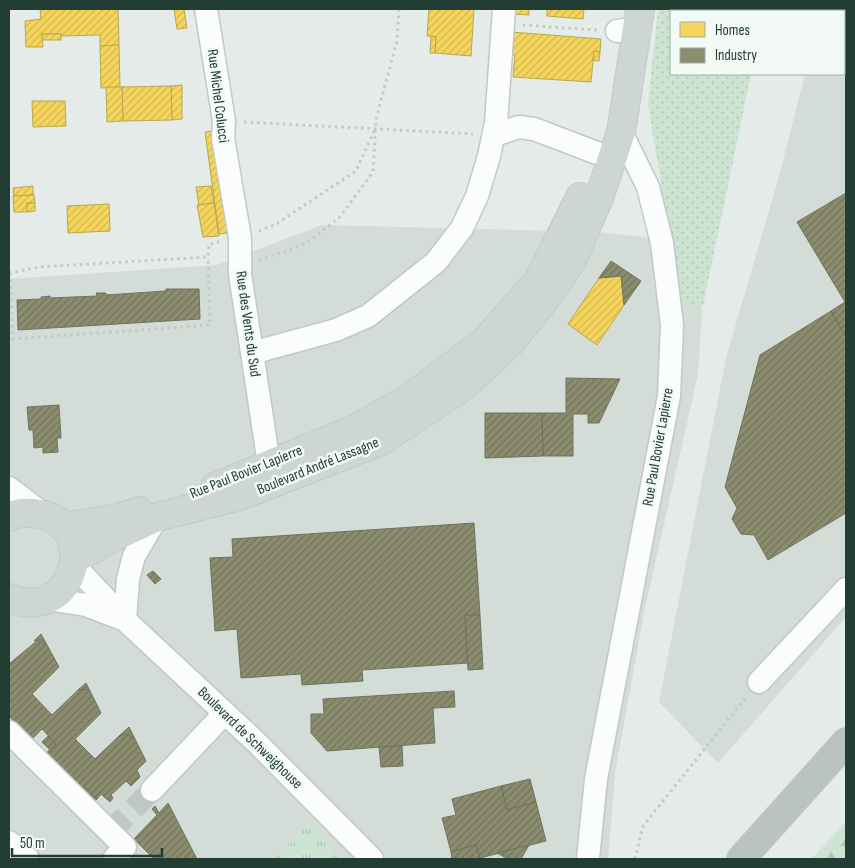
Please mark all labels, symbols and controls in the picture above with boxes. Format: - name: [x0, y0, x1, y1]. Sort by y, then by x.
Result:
- legend: [670, 10, 845, 75]
- text: Homes: [715, 21, 750, 40]
- text: Industry: [715, 46, 757, 65]
- street label: Rue Michel Colucci: [203, 48, 233, 144]
- street label: Rue des Vents du Sud: [231, 270, 265, 378]
- street label: Rue Paul Bovier Lapierre: [638, 386, 678, 508]
- street label: Boulevard André Lassagne: [254, 433, 382, 499]
- street label: Rue Paul Bovier Lapierre: [187, 441, 305, 503]
- street label: Boulevard de Schweighouse: [193, 683, 307, 793]
- scale bar: [12, 826, 162, 858]
- text: 50 m: [20, 834, 45, 853]

